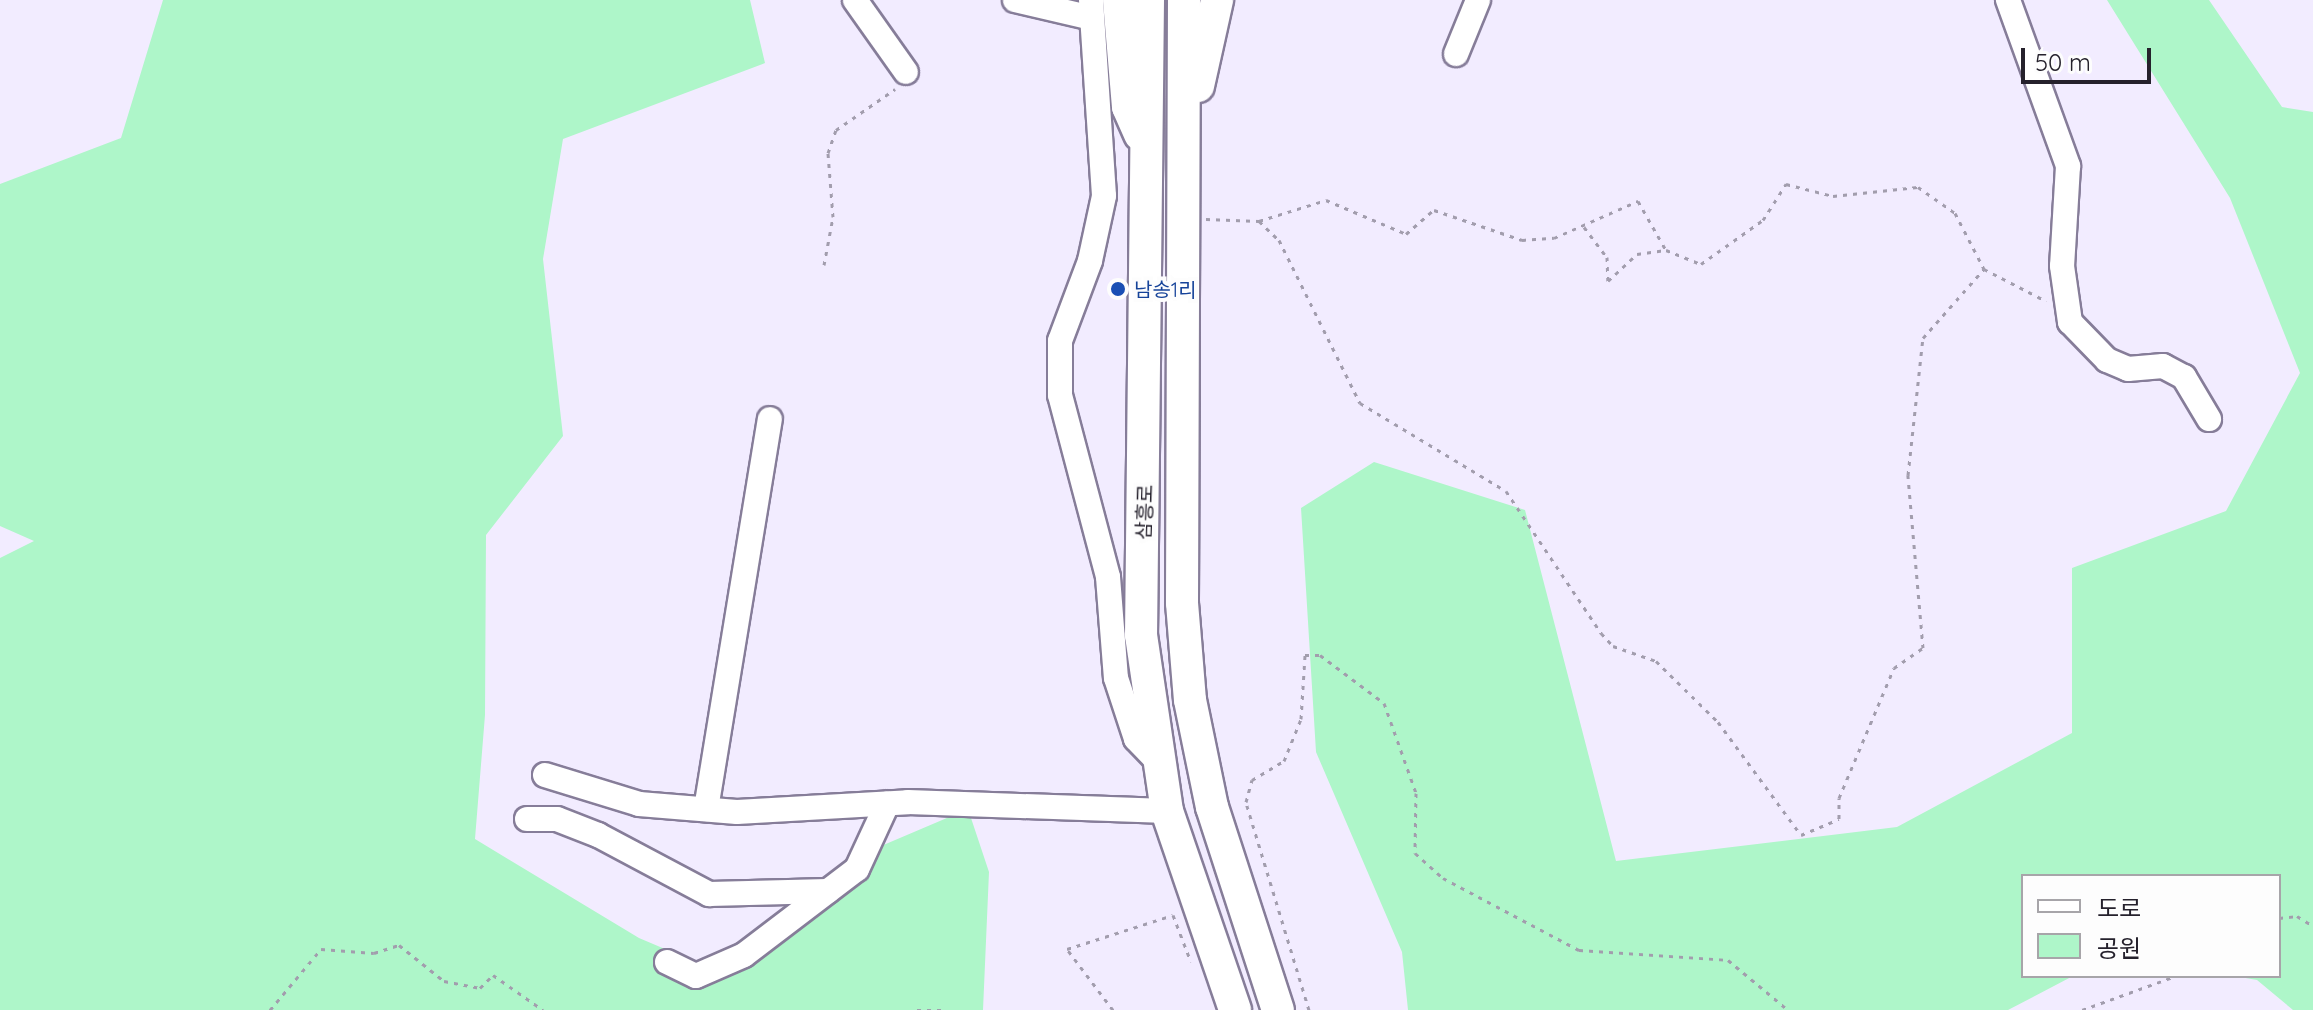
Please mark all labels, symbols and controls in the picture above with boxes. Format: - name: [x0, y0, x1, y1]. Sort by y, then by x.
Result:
- scale bar: [2025, 32, 2155, 82]
- text: 50 m: [2035, 47, 2091, 77]
- place label: 남송1리: [1134, 277, 1197, 301]
- marker: 남송1리: [1109, 280, 1127, 298]
- street label: 삼흥로: [1131, 484, 1157, 540]
- legend: [2021, 874, 2281, 978]
- text: 도로: [2097, 893, 2141, 923]
- text: 공원: [2097, 933, 2141, 963]

